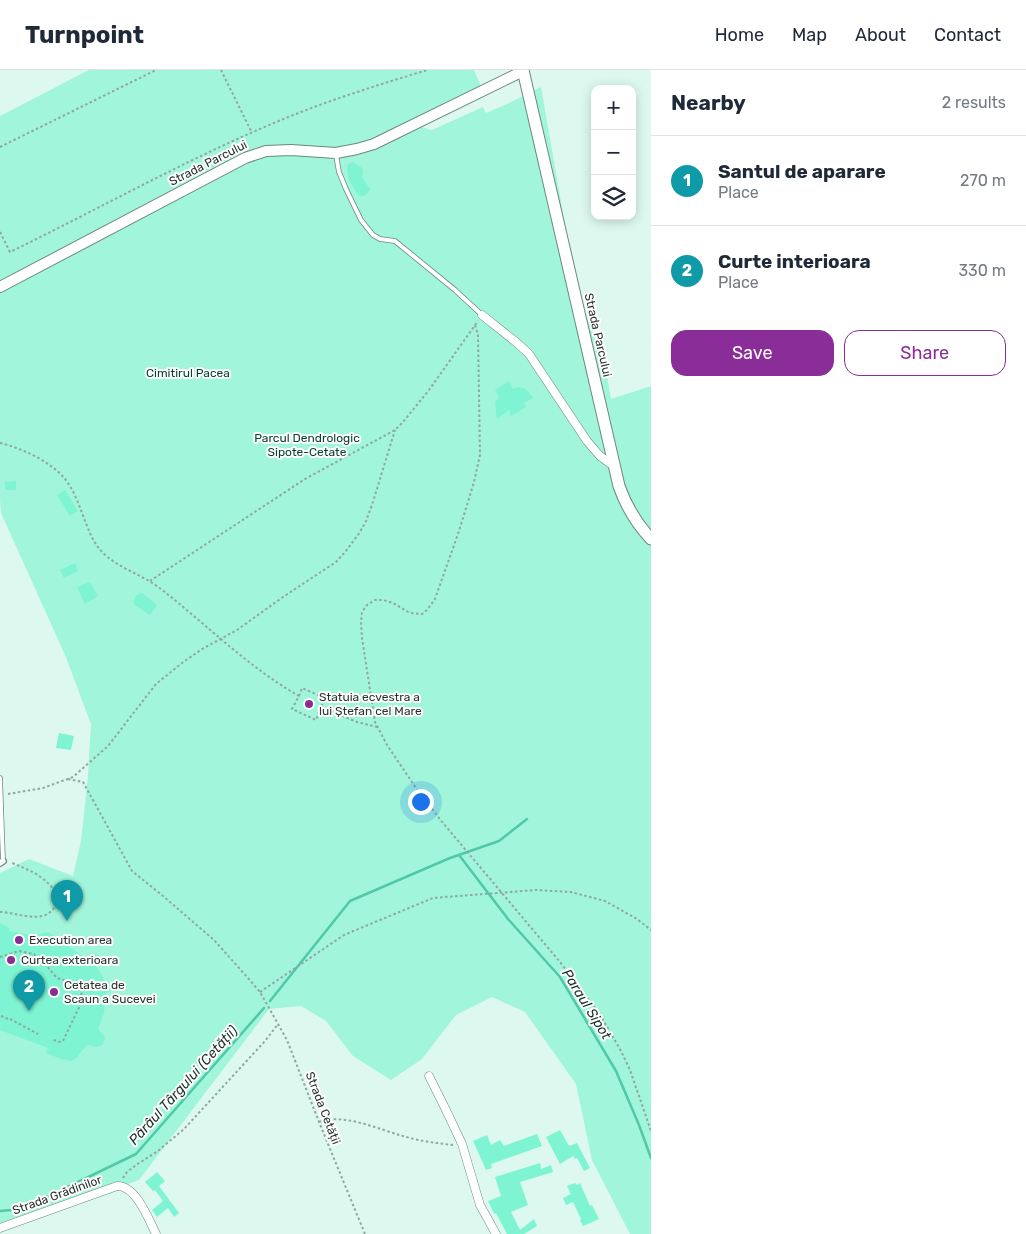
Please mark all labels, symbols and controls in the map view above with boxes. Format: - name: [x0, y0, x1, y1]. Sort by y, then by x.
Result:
- text: Turnpoint: [25, 21, 144, 49]
- text: Home: [715, 24, 764, 46]
- text: Map: [792, 24, 827, 46]
- text: About: [855, 24, 906, 46]
- text: Contact: [934, 24, 1001, 46]
- map controls: [591, 85, 636, 220]
- button: +: [591, 85, 636, 130]
- text: Nearby: [671, 90, 746, 115]
- text: 2 results: [942, 93, 1006, 112]
- button: −: [591, 130, 636, 175]
- street label: Strada Parcului: [167, 137, 249, 189]
- text: Santul de aparare: [718, 160, 886, 183]
- text: 1: [683, 171, 691, 190]
- text: 270 m: [960, 171, 1006, 190]
- button: layers: [591, 175, 636, 220]
- text: Place: [718, 183, 759, 202]
- text: Curte interioara: [718, 250, 871, 273]
- text: 2: [682, 261, 692, 280]
- text: 330 m: [958, 261, 1006, 280]
- text: Place: [718, 273, 759, 292]
- street label: Strada Parcului: [582, 292, 614, 378]
- button: Save: [671, 330, 834, 376]
- button: Share: [844, 330, 1006, 376]
- park label: Cimitirul Pacea: [146, 366, 230, 380]
- park label: Parcul Dendrologic Sipote-Cetate: [254, 431, 360, 459]
- place label: Statuia ecvestra a lui Ștefan cel Mare: [319, 690, 422, 718]
- marker: Statuia ecvestra a lui Ștefan cel Mare: [303, 698, 315, 710]
- your location: [408, 789, 434, 815]
- pin: 1: [51, 880, 83, 921]
- place label: Execution area: [29, 933, 112, 947]
- marker: Execution area: [13, 934, 25, 946]
- place label: Curtea exterioara: [21, 953, 118, 967]
- marker: Curtea exterioara: [5, 954, 17, 966]
- water label: Paraul Sipot: [558, 966, 615, 1043]
- pin: 2: [13, 970, 45, 1011]
- place label: Cetatea de Scaun a Sucevei: [64, 978, 156, 1006]
- marker: Cetatea de Scaun a Sucevei: [48, 986, 60, 998]
- water label: Pârâul Târgului (Cetății): [125, 1022, 242, 1148]
- street label: Strada Cetății: [303, 1070, 343, 1146]
- street label: Strada Grădinilor: [11, 1172, 104, 1218]

